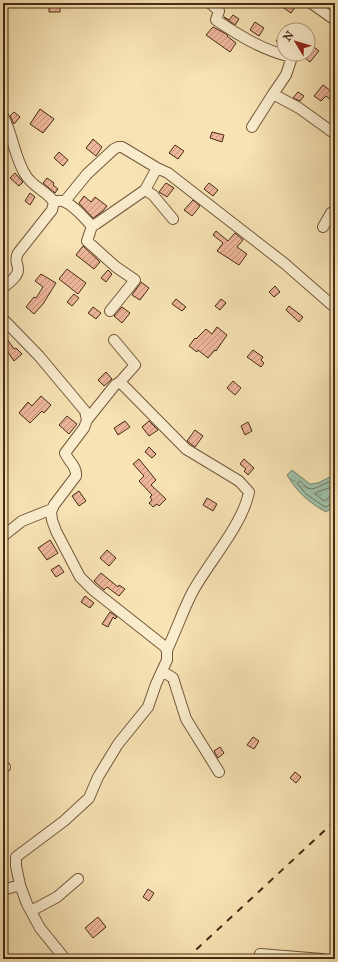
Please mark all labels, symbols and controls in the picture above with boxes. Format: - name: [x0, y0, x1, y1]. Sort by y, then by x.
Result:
- north arrow: [276, 22, 316, 62]
- text: N: [281, 28, 297, 44]

